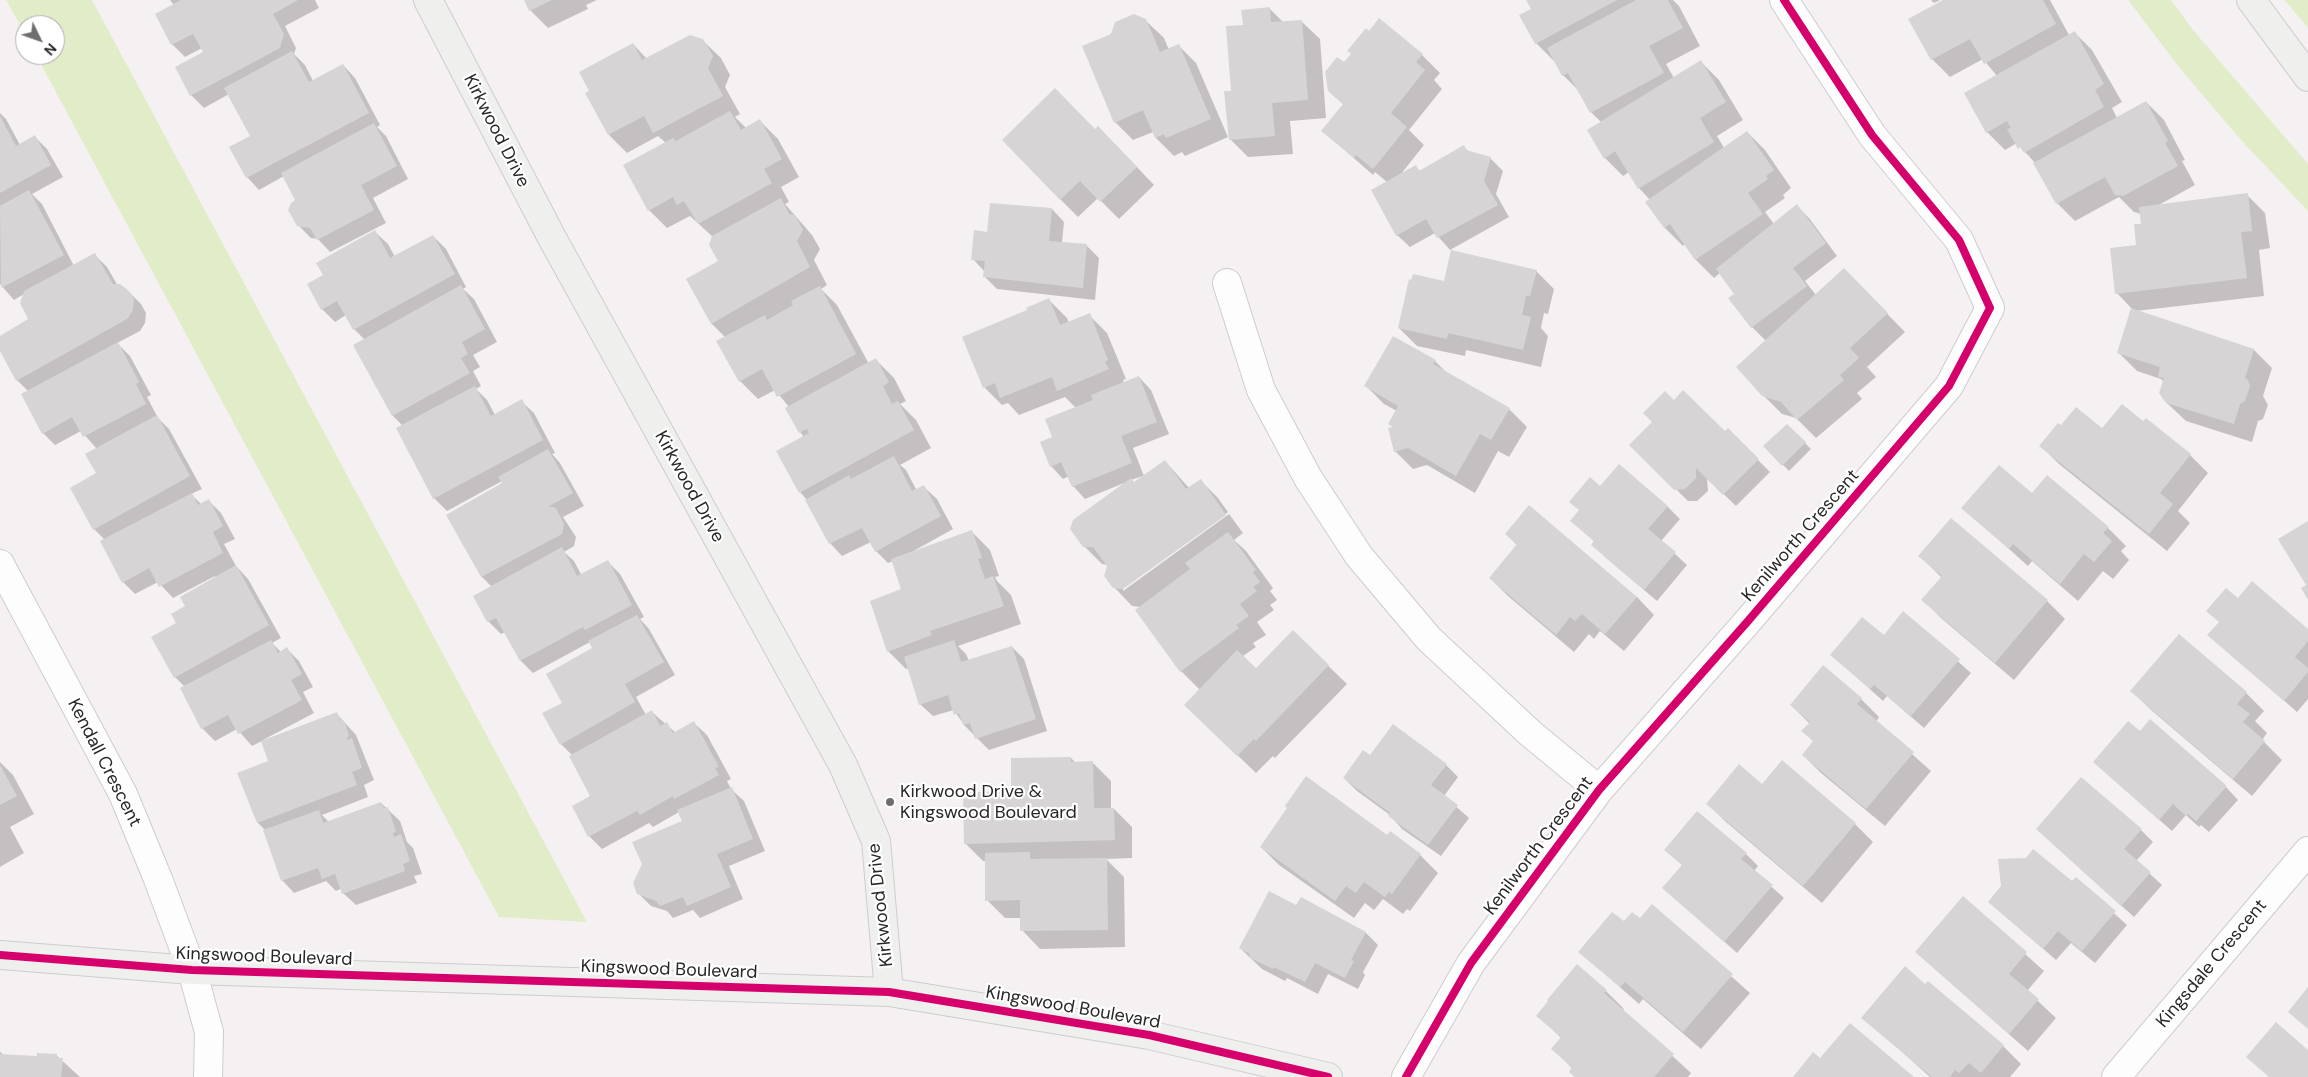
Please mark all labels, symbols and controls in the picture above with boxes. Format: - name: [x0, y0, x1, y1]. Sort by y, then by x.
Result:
- north arrow: [15, 15, 65, 65]
- text: N: [40, 40, 61, 59]
- street label: Kirkwood Drive: [458, 71, 534, 191]
- street label: Kirkwood Drive: [649, 428, 729, 546]
- street label: Kenilworth Crescent: [1738, 465, 1864, 607]
- street label: Kendall Crescent: [62, 695, 146, 831]
- street label: Kenilworth Crescent: [1480, 772, 1598, 920]
- place label: Kirkwood Drive & Kingswood Boulevard: [900, 781, 1077, 824]
- marker: Kirkwood Drive & Kingswood Boulevard: [884, 796, 896, 808]
- street label: Kirkwood Drive: [864, 842, 898, 968]
- street label: Kingsdale Crescent: [2152, 895, 2272, 1033]
- street label: Kingswood Boulevard: [175, 943, 353, 971]
- street label: Kingswood Boulevard: [580, 956, 758, 984]
- street label: Kingswood Boulevard: [984, 982, 1162, 1034]

